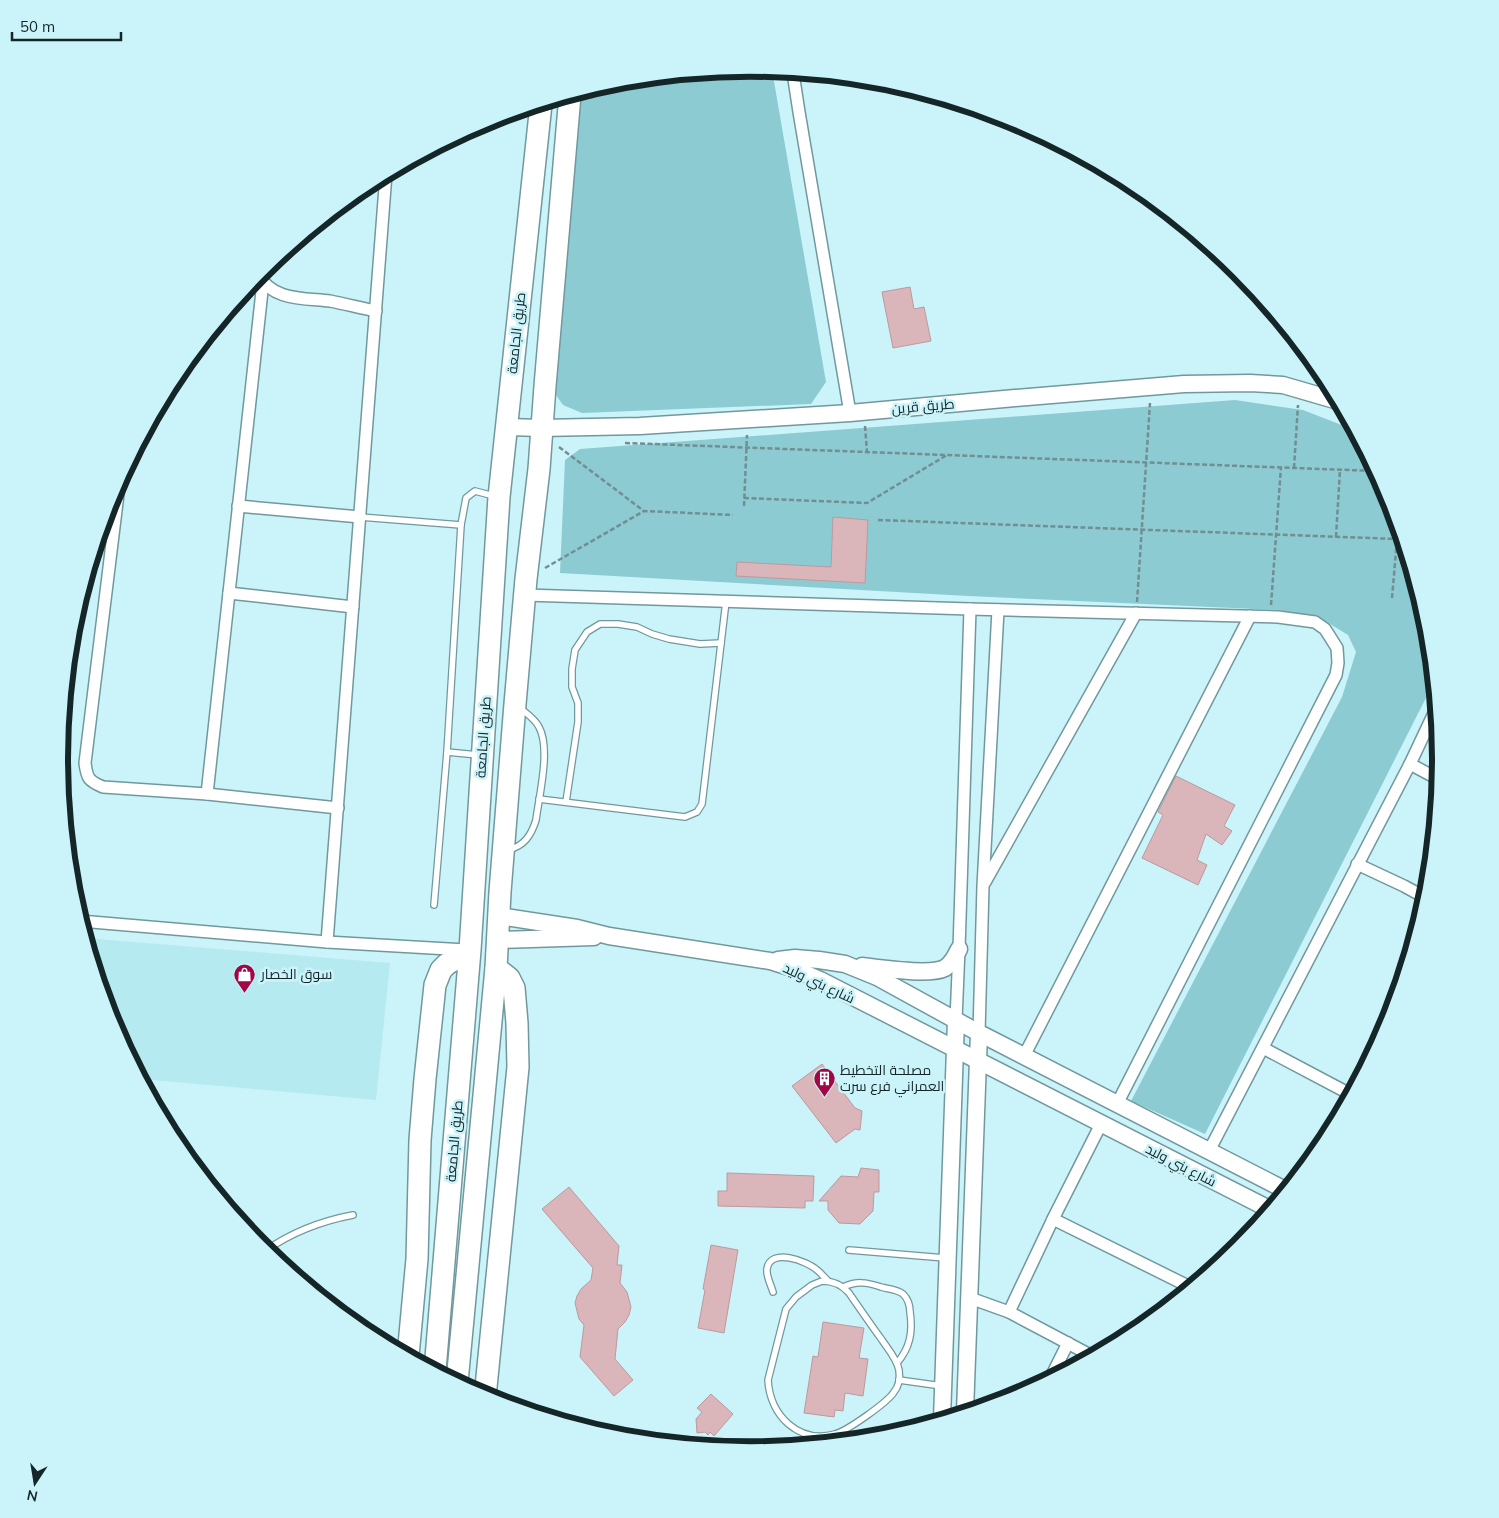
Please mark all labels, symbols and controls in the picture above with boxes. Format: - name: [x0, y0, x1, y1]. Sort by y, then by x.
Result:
- scale bar: [12, 10, 121, 42]
- text: 50 m: [20, 17, 55, 36]
- street label: طريق الجامعة: [503, 291, 529, 375]
- street label: طريق قرين: [891, 394, 955, 418]
- street label: طريق الجامعة: [471, 696, 495, 778]
- street label: شارع بني وليد: [779, 959, 858, 1010]
- shop icon: سوق الخصار: [233, 962, 257, 993]
- place label: سوق الخصار: [260, 965, 332, 983]
- place label: مصلحة التخطيط العمراني فرع سرت: [840, 1061, 944, 1098]
- building icon: مصلحة التخطيط العمراني فرع سرت: [812, 1066, 836, 1097]
- street label: طريق الجامعة: [441, 1099, 467, 1183]
- street label: شارع بني وليد: [1141, 1140, 1219, 1193]
- north arrow: [10, 1458, 60, 1508]
- text: N: [25, 1486, 39, 1506]

